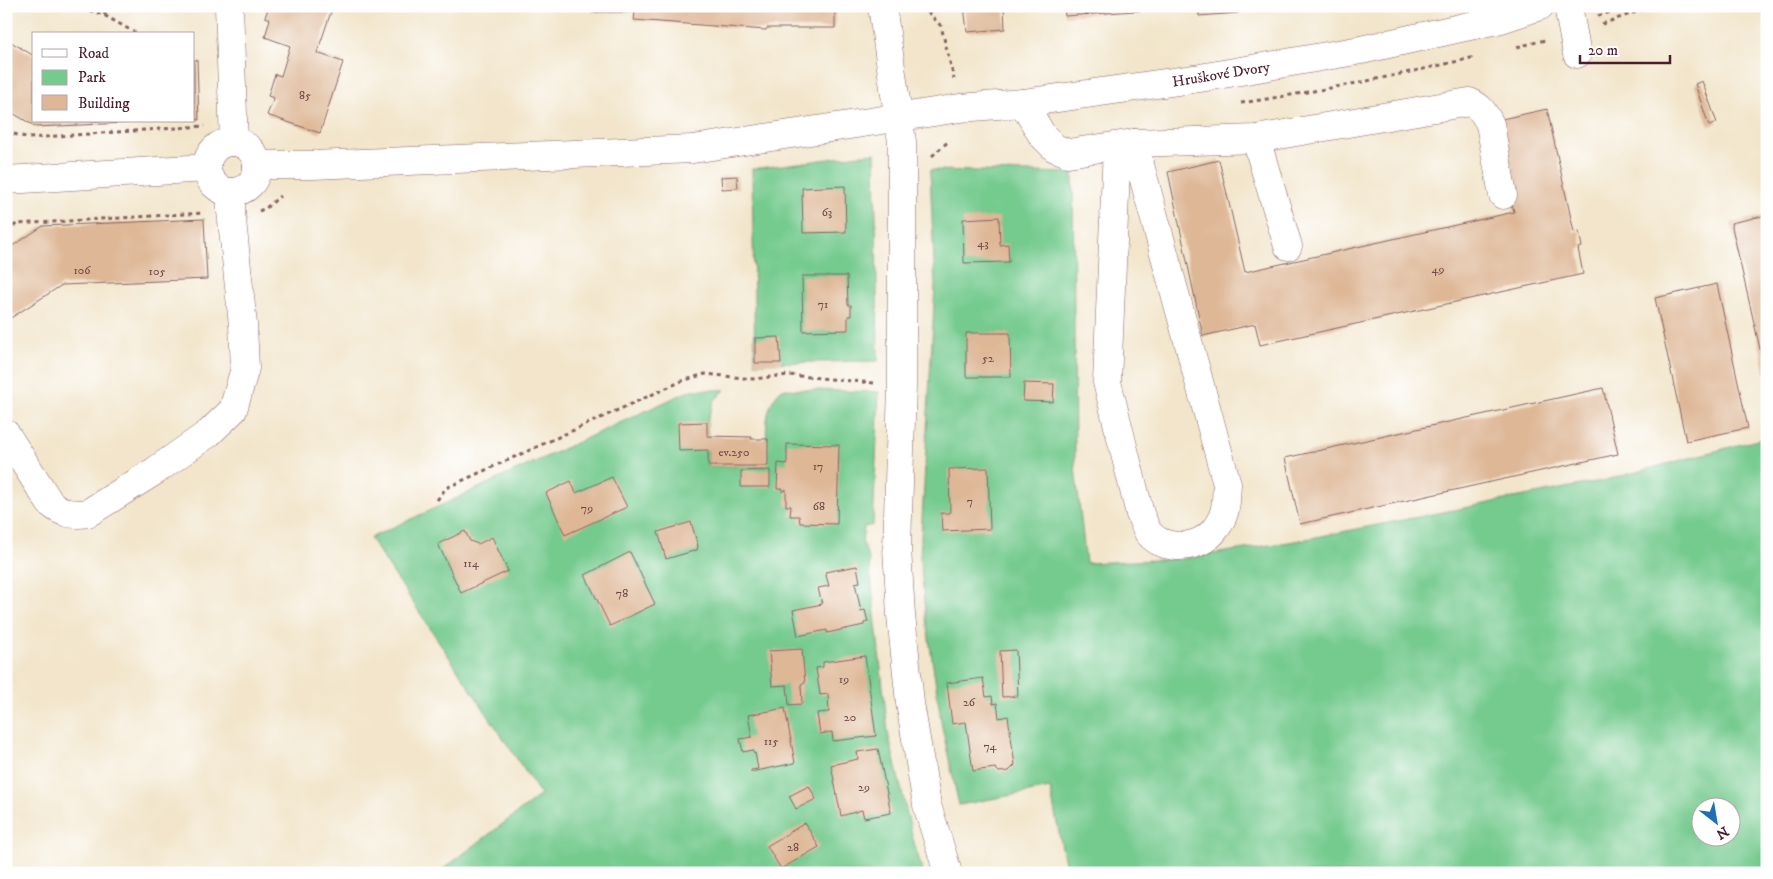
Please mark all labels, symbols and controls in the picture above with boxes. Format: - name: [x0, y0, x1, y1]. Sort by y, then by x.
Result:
- legend: [32, 32, 195, 122]
- scale bar: [1580, 32, 1670, 64]
- text: 20 m: [1588, 41, 1618, 60]
- text: Road: [78, 44, 110, 63]
- street label: Hruškové Dvory: [1171, 57, 1272, 92]
- text: Park: [78, 68, 107, 87]
- house number: 85: [299, 88, 311, 103]
- text: Building: [78, 94, 130, 113]
- house number: 63: [822, 205, 832, 220]
- house number: 43: [977, 236, 989, 251]
- house number: 49: [1432, 262, 1444, 277]
- house number: 106: [73, 263, 91, 278]
- house number: 105: [149, 264, 165, 279]
- house number: 71: [818, 297, 828, 312]
- house number: 52: [982, 351, 994, 366]
- house number: ev.250: [718, 445, 750, 460]
- house number: 17: [813, 459, 823, 474]
- house number: 7: [967, 494, 973, 509]
- house number: 68: [813, 499, 825, 514]
- house number: 79: [581, 501, 593, 516]
- house number: 114: [463, 556, 480, 571]
- house number: 78: [616, 586, 628, 601]
- house number: 19: [839, 672, 849, 687]
- house number: 26: [963, 695, 976, 710]
- house number: 20: [844, 710, 856, 725]
- house number: 115: [764, 734, 778, 749]
- house number: 74: [983, 739, 998, 754]
- house number: 29: [858, 780, 870, 795]
- north arrow: [1690, 796, 1740, 846]
- text: N: [1712, 822, 1732, 843]
- house number: 28: [787, 840, 799, 855]

